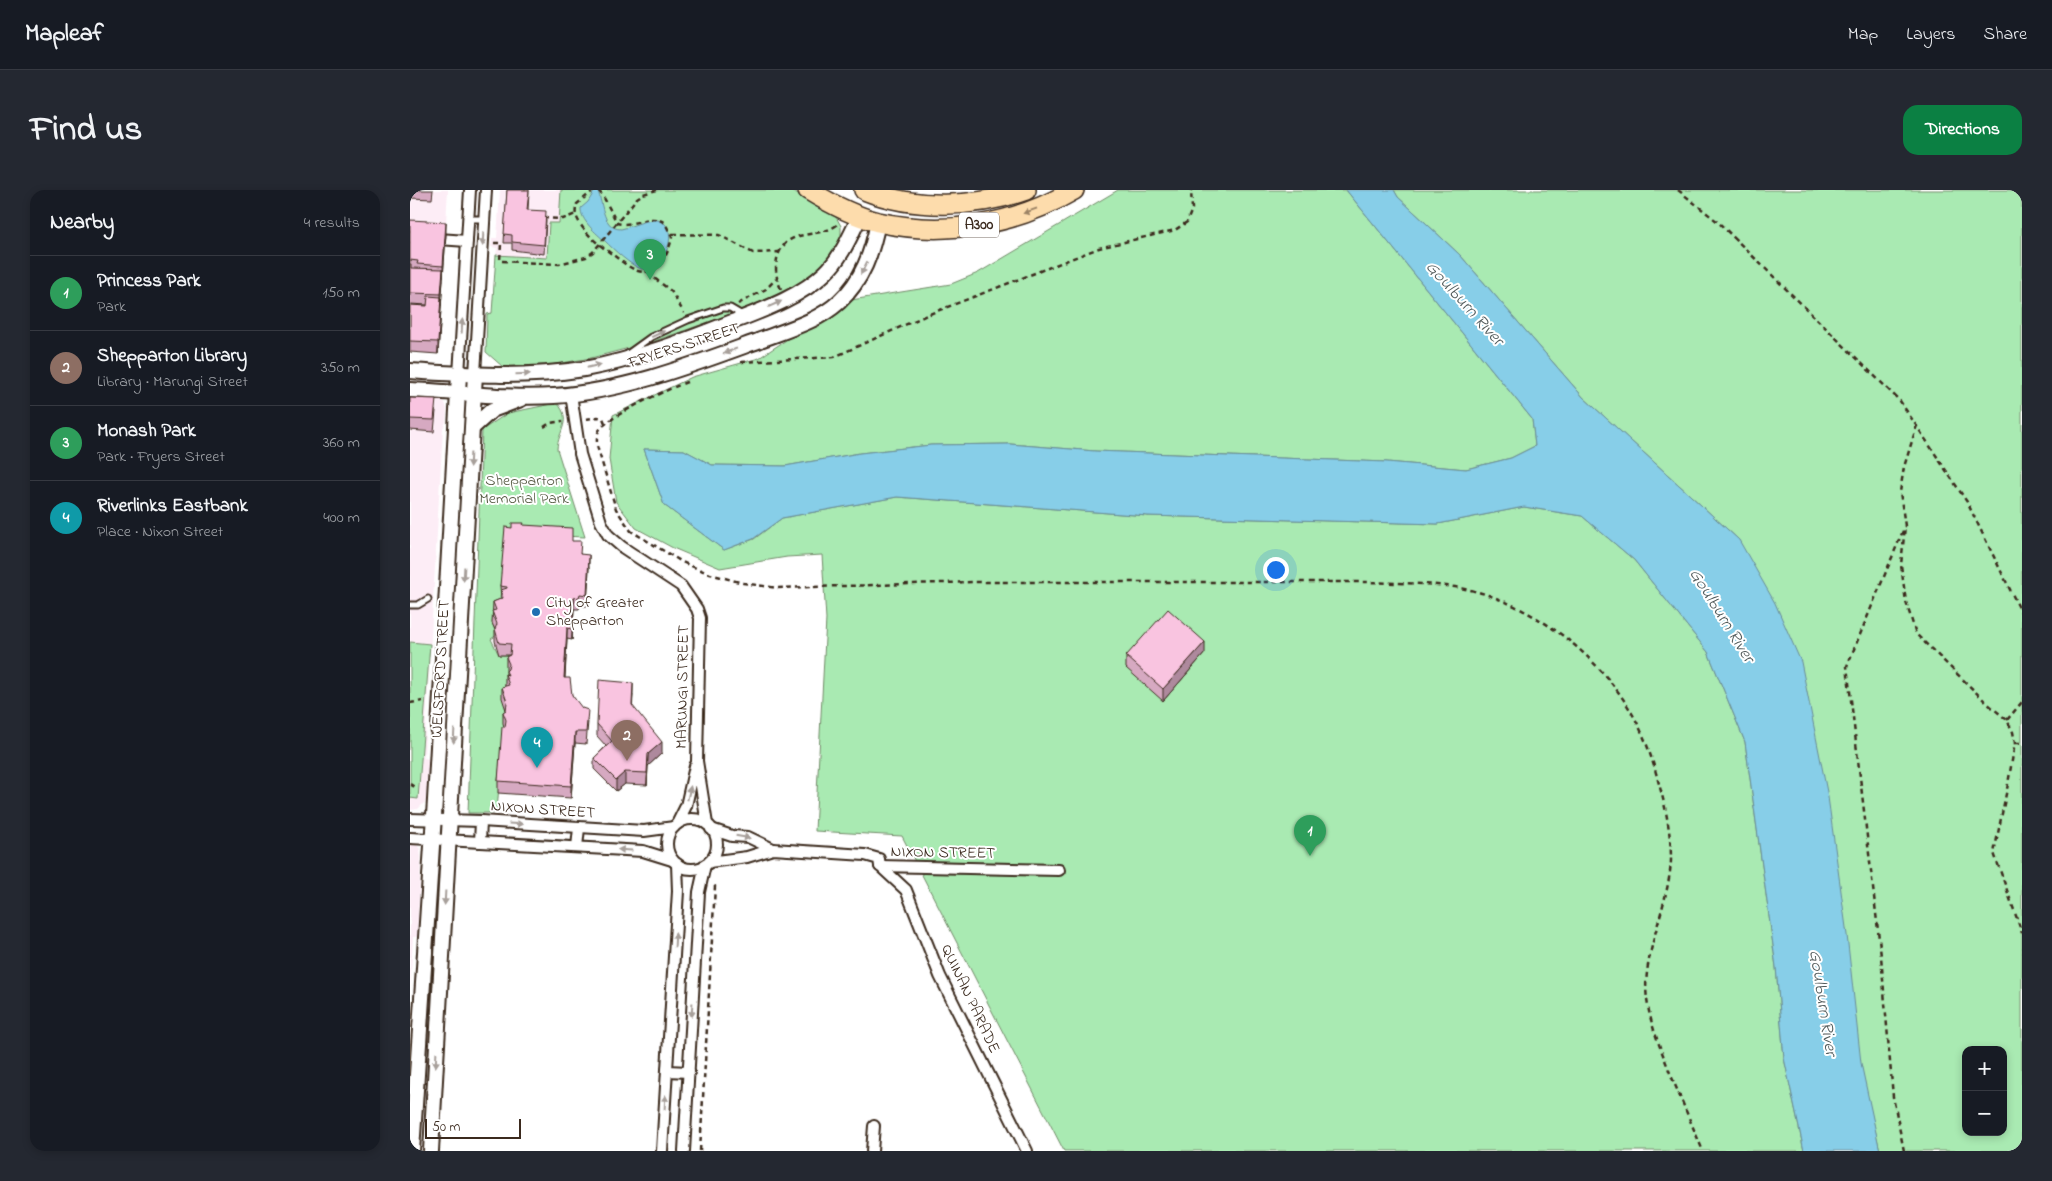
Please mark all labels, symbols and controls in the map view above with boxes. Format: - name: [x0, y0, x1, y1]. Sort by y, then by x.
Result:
- text: Mapleaf: [25, 17, 104, 52]
- text: Map: [1848, 22, 1878, 48]
- text: Layers: [1906, 22, 1956, 48]
- text: Share: [1984, 22, 2027, 48]
- text: Find us: [30, 105, 142, 156]
- button: Directions: [1903, 105, 2022, 155]
- one-way arrow: [1022, 207, 1037, 215]
- text: Nearby: [50, 208, 114, 238]
- text: 4 results: [304, 211, 360, 235]
- road number: A300: [959, 212, 999, 238]
- one-way arrow: [478, 231, 486, 247]
- pin: 3: [634, 239, 666, 280]
- water label: Goulburn River: [1419, 256, 1511, 354]
- one-way arrow: [860, 261, 868, 275]
- text: Princess Park: [97, 268, 201, 295]
- text: 1: [63, 281, 69, 305]
- text: 150 m: [322, 281, 360, 305]
- text: Park: [97, 295, 126, 319]
- one-way arrow: [768, 299, 782, 307]
- street label: FRYERS STREET: [624, 317, 743, 376]
- one-way arrow: [459, 318, 467, 334]
- one-way arrow: [651, 330, 665, 338]
- text: Shepparton Library: [97, 343, 247, 370]
- one-way arrow: [723, 348, 738, 355]
- text: 2: [62, 356, 70, 380]
- text: 350 m: [321, 356, 360, 380]
- one-way arrow: [586, 362, 601, 370]
- text: Library · Marungi Street: [97, 370, 248, 394]
- one-way arrow: [515, 370, 531, 378]
- text: Monash Park: [97, 418, 196, 445]
- text: 3: [63, 431, 69, 455]
- text: 360 m: [323, 431, 360, 455]
- text: Park · Fryers Street: [97, 445, 225, 469]
- one-way arrow: [465, 452, 473, 468]
- park label: Shepparton Memorial Park: [479, 469, 570, 511]
- text: Riverlinks Eastbank: [97, 493, 248, 520]
- text: 4: [63, 506, 69, 530]
- text: 400 m: [323, 506, 360, 530]
- text: Place · Nixon Street: [97, 520, 223, 544]
- your location: [1263, 557, 1289, 583]
- water label: Goulburn River: [1682, 564, 1762, 670]
- one-way arrow: [459, 566, 467, 582]
- place label: City of Greater Shepparton: [546, 591, 644, 633]
- street label: WELSFORD STREET: [425, 599, 457, 739]
- marker: City of Greater Shepparton: [530, 606, 542, 618]
- street label: MARUNGI STREET: [670, 625, 696, 749]
- pin: 2: [611, 720, 643, 761]
- pin: 4: [521, 727, 553, 768]
- one-way arrow: [450, 728, 458, 744]
- one-way arrow: [685, 785, 693, 801]
- street label: NIXON STREET: [490, 794, 596, 826]
- pin: 1: [1294, 815, 1326, 856]
- one-way arrow: [508, 820, 524, 828]
- one-way arrow: [735, 834, 751, 842]
- street label: NIXON STREET: [890, 840, 996, 866]
- one-way arrow: [617, 846, 633, 854]
- one-way arrow: [441, 890, 449, 906]
- one-way arrow: [671, 932, 679, 948]
- street label: QUINAN PARADE: [934, 940, 1006, 1058]
- water label: Goulburn River: [1801, 948, 1844, 1060]
- one-way arrow: [688, 1003, 696, 1019]
- map controls: [1962, 1046, 2007, 1136]
- button: +: [1962, 1046, 2007, 1091]
- one-way arrow: [432, 1053, 440, 1069]
- button: −: [1962, 1091, 2007, 1136]
- one-way arrow: [661, 1094, 669, 1110]
- scale bar: [425, 1116, 521, 1139]
- text: 50 m: [432, 1117, 460, 1138]

